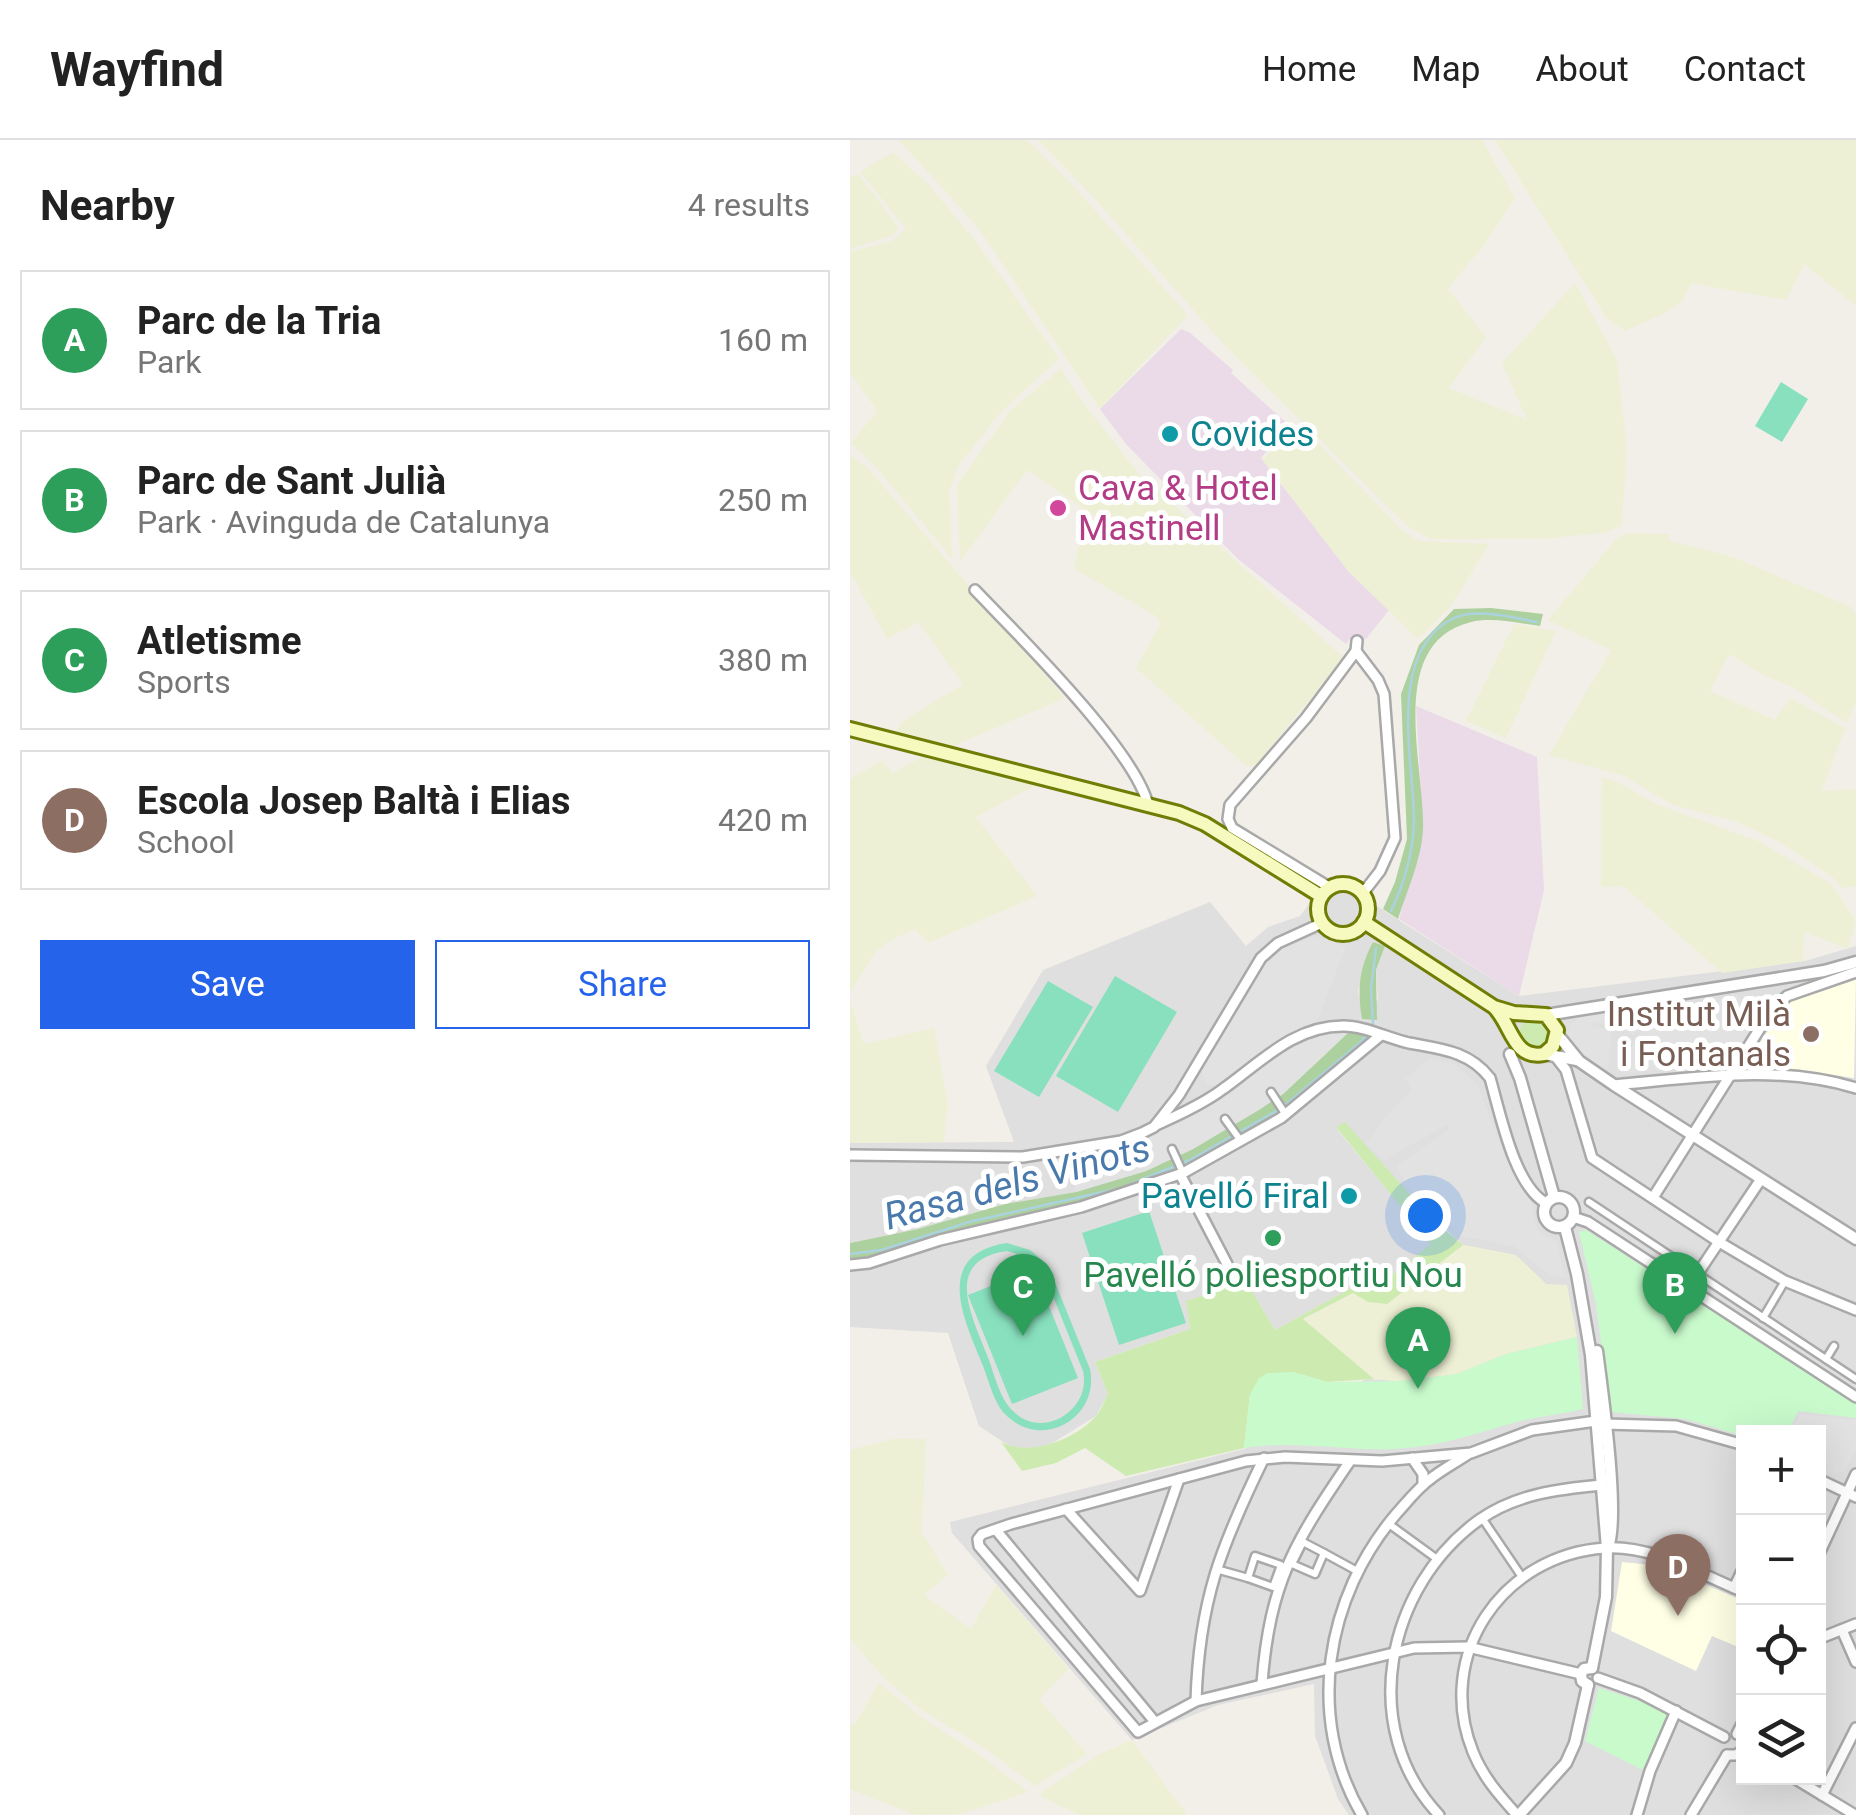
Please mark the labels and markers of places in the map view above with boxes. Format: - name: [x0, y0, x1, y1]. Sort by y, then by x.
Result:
- place label: Covides: [1190, 414, 1314, 455]
- marker: Covides: [1159, 423, 1181, 445]
- place label: Cava & Hotel Mastinell: [1078, 468, 1278, 549]
- marker: Cava & Hotel Mastinell: [1047, 497, 1069, 519]
- place label: Institut Milà i Fontanals: [1607, 994, 1791, 1075]
- marker: Institut Milà i Fontanals: [1800, 1023, 1822, 1045]
- place label: Pavelló Firal: [1141, 1176, 1329, 1217]
- marker: Pavelló Firal: [1338, 1185, 1360, 1207]
- marker: Pavelló poliesportiu Nou: [1262, 1227, 1284, 1249]
- pin: B: [1642, 1252, 1708, 1334]
- pin: C: [990, 1254, 1056, 1336]
- place label: Pavelló poliesportiu Nou: [1083, 1255, 1463, 1296]
- pin: A: [1386, 1306, 1450, 1389]
- pin: D: [1646, 1534, 1710, 1616]

